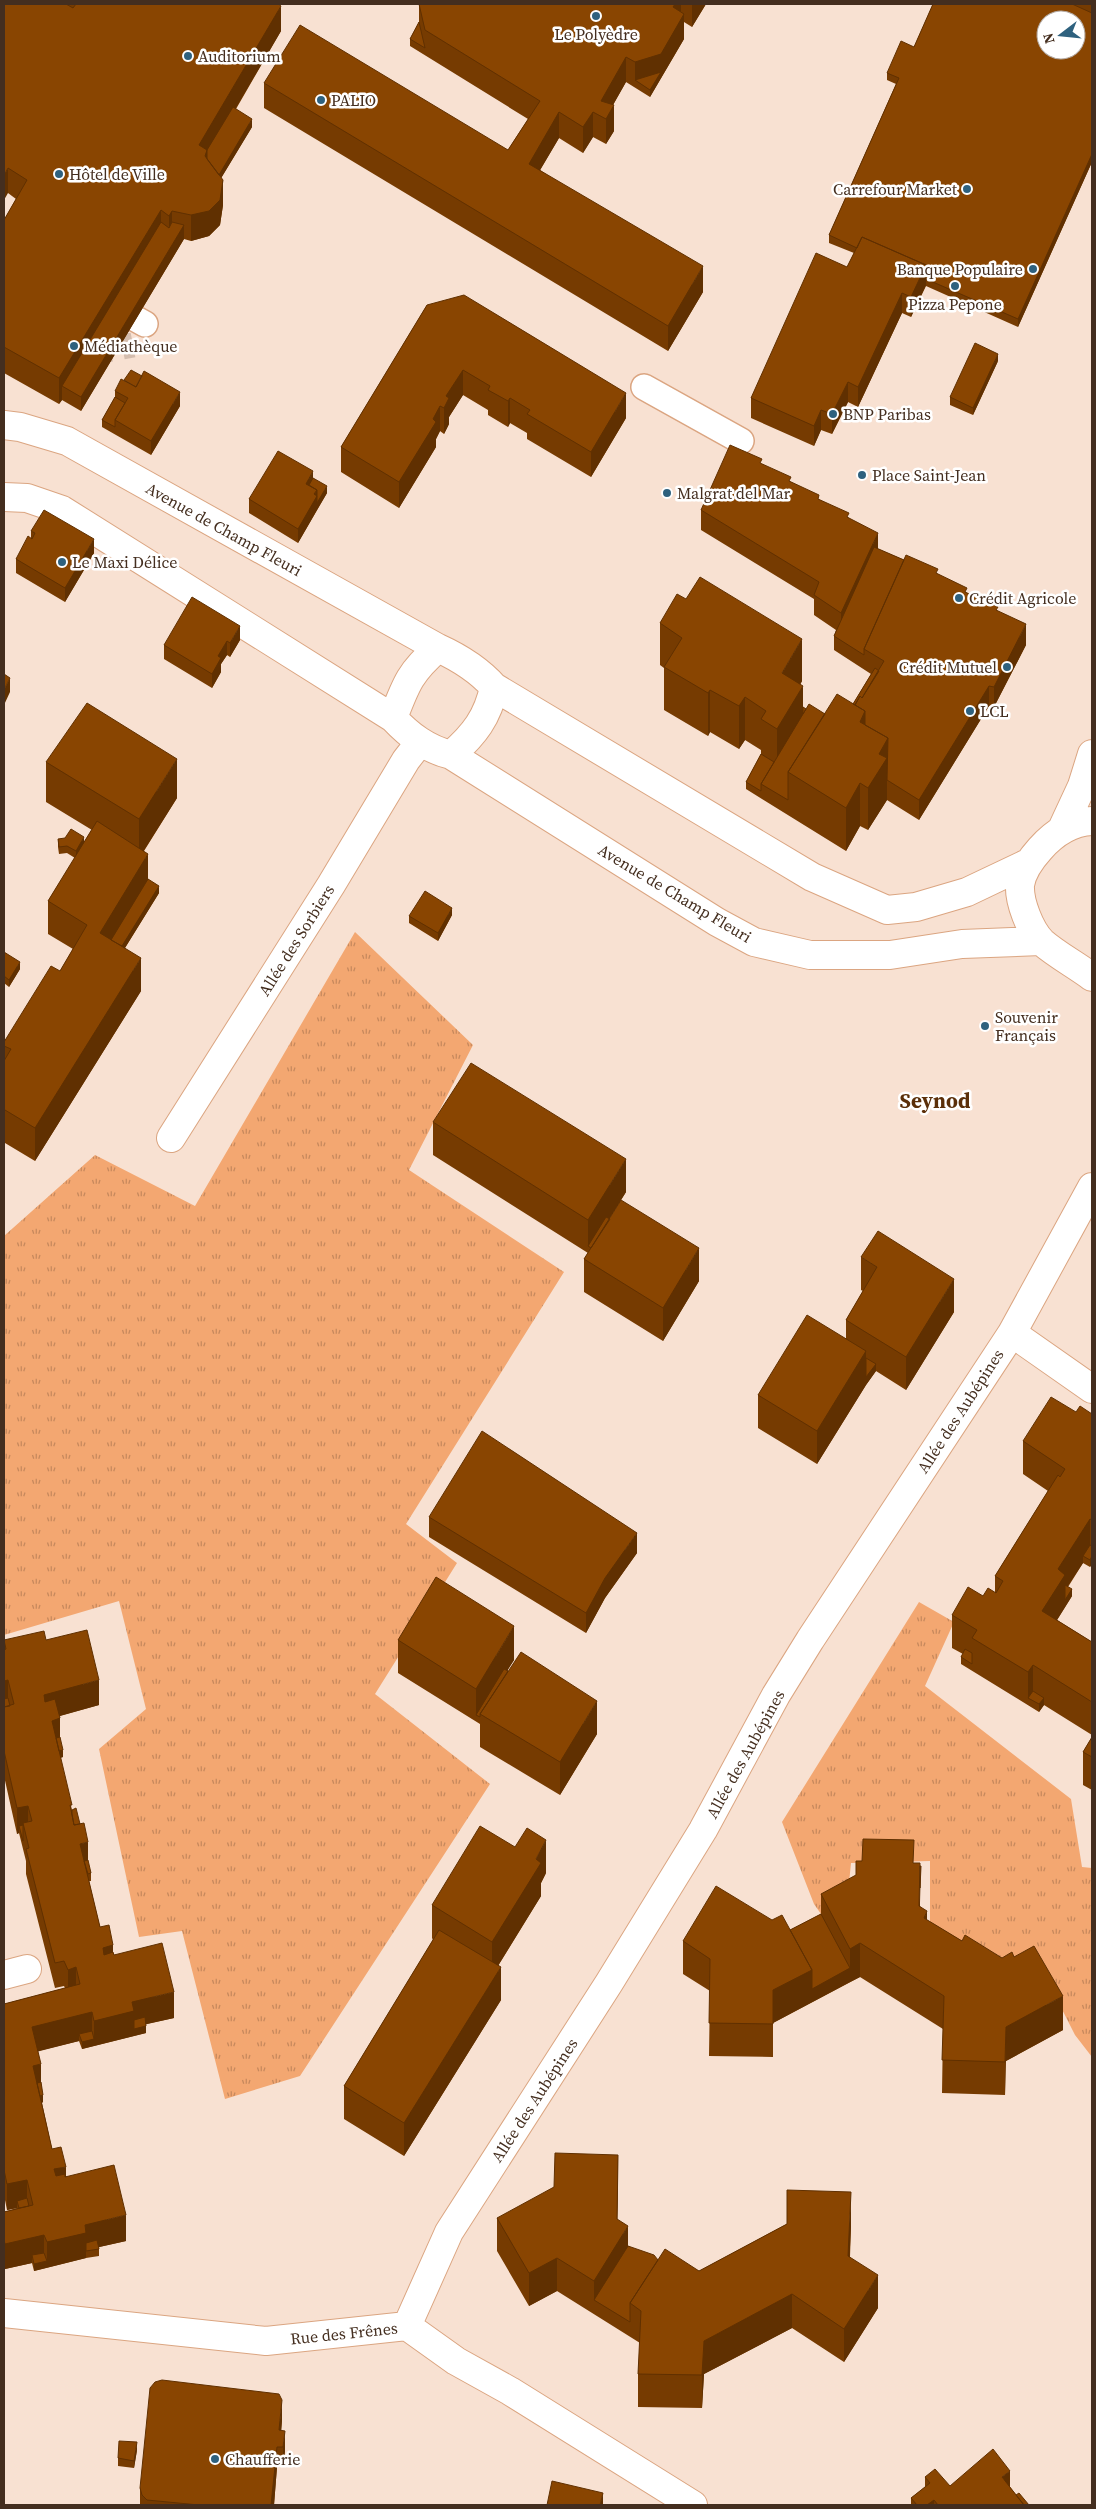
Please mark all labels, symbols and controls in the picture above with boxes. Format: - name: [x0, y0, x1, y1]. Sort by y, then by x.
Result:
- marker: Le Polyèdre: [590, 10, 602, 22]
- north arrow: [1036, 10, 1086, 60]
- place label: Le Polyèdre: [554, 23, 638, 45]
- text: N: [1037, 31, 1060, 46]
- place label: Auditorium: [198, 45, 281, 67]
- marker: Auditorium: [182, 50, 194, 62]
- place label: PALIO: [331, 89, 376, 111]
- marker: PALIO: [315, 94, 327, 106]
- place label: Hôtel de Ville: [69, 163, 165, 185]
- marker: Hôtel de Ville: [53, 168, 65, 180]
- place label: Carrefour Market: [833, 178, 958, 200]
- marker: Carrefour Market: [961, 183, 973, 195]
- place label: Banque Populaire: [897, 258, 1023, 280]
- marker: Banque Populaire: [1027, 263, 1039, 275]
- marker: Pizza Pepone: [949, 280, 961, 292]
- place label: Pizza Pepone: [908, 293, 1002, 315]
- place label: Médiathèque: [84, 335, 177, 357]
- marker: Médiathèque: [68, 340, 80, 352]
- place label: BNP Paribas: [843, 403, 931, 425]
- marker: BNP Paribas: [827, 408, 839, 420]
- place label: Place Saint-Jean: [872, 464, 986, 486]
- marker: Place Saint-Jean: [856, 469, 868, 481]
- street label: Avenue de Champ Fleuri: [142, 477, 306, 581]
- place label: Malgrat del Mar: [677, 482, 791, 504]
- marker: Malgrat del Mar: [661, 487, 673, 499]
- place label: Le Maxi Délice: [72, 551, 177, 573]
- marker: Le Maxi Délice: [56, 556, 68, 568]
- place label: Crédit Agricole: [969, 587, 1076, 609]
- marker: Crédit Agricole: [953, 592, 965, 604]
- place label: Crédit Mutuel: [899, 656, 997, 678]
- marker: Crédit Mutuel: [1001, 661, 1013, 673]
- place label: LCL: [980, 700, 1009, 722]
- marker: LCL: [964, 705, 976, 717]
- street label: Avenue de Champ Fleuri: [594, 838, 756, 948]
- street label: Allée des Sorbiers: [253, 880, 339, 1000]
- place label: Souvenir Français: [995, 1006, 1058, 1046]
- marker: Souvenir Français: [979, 1020, 991, 1032]
- district label: Seynod: [900, 1086, 971, 1115]
- street label: Allée des Aubépines: [912, 1345, 1008, 1477]
- street label: Allée des Aubépines: [701, 1686, 790, 1822]
- street label: Allée des Aubépines: [486, 2034, 582, 2166]
- street label: Rue des Frênes: [289, 2316, 399, 2350]
- place label: Chaufferie: [225, 2448, 300, 2470]
- marker: Chaufferie: [209, 2453, 221, 2465]

